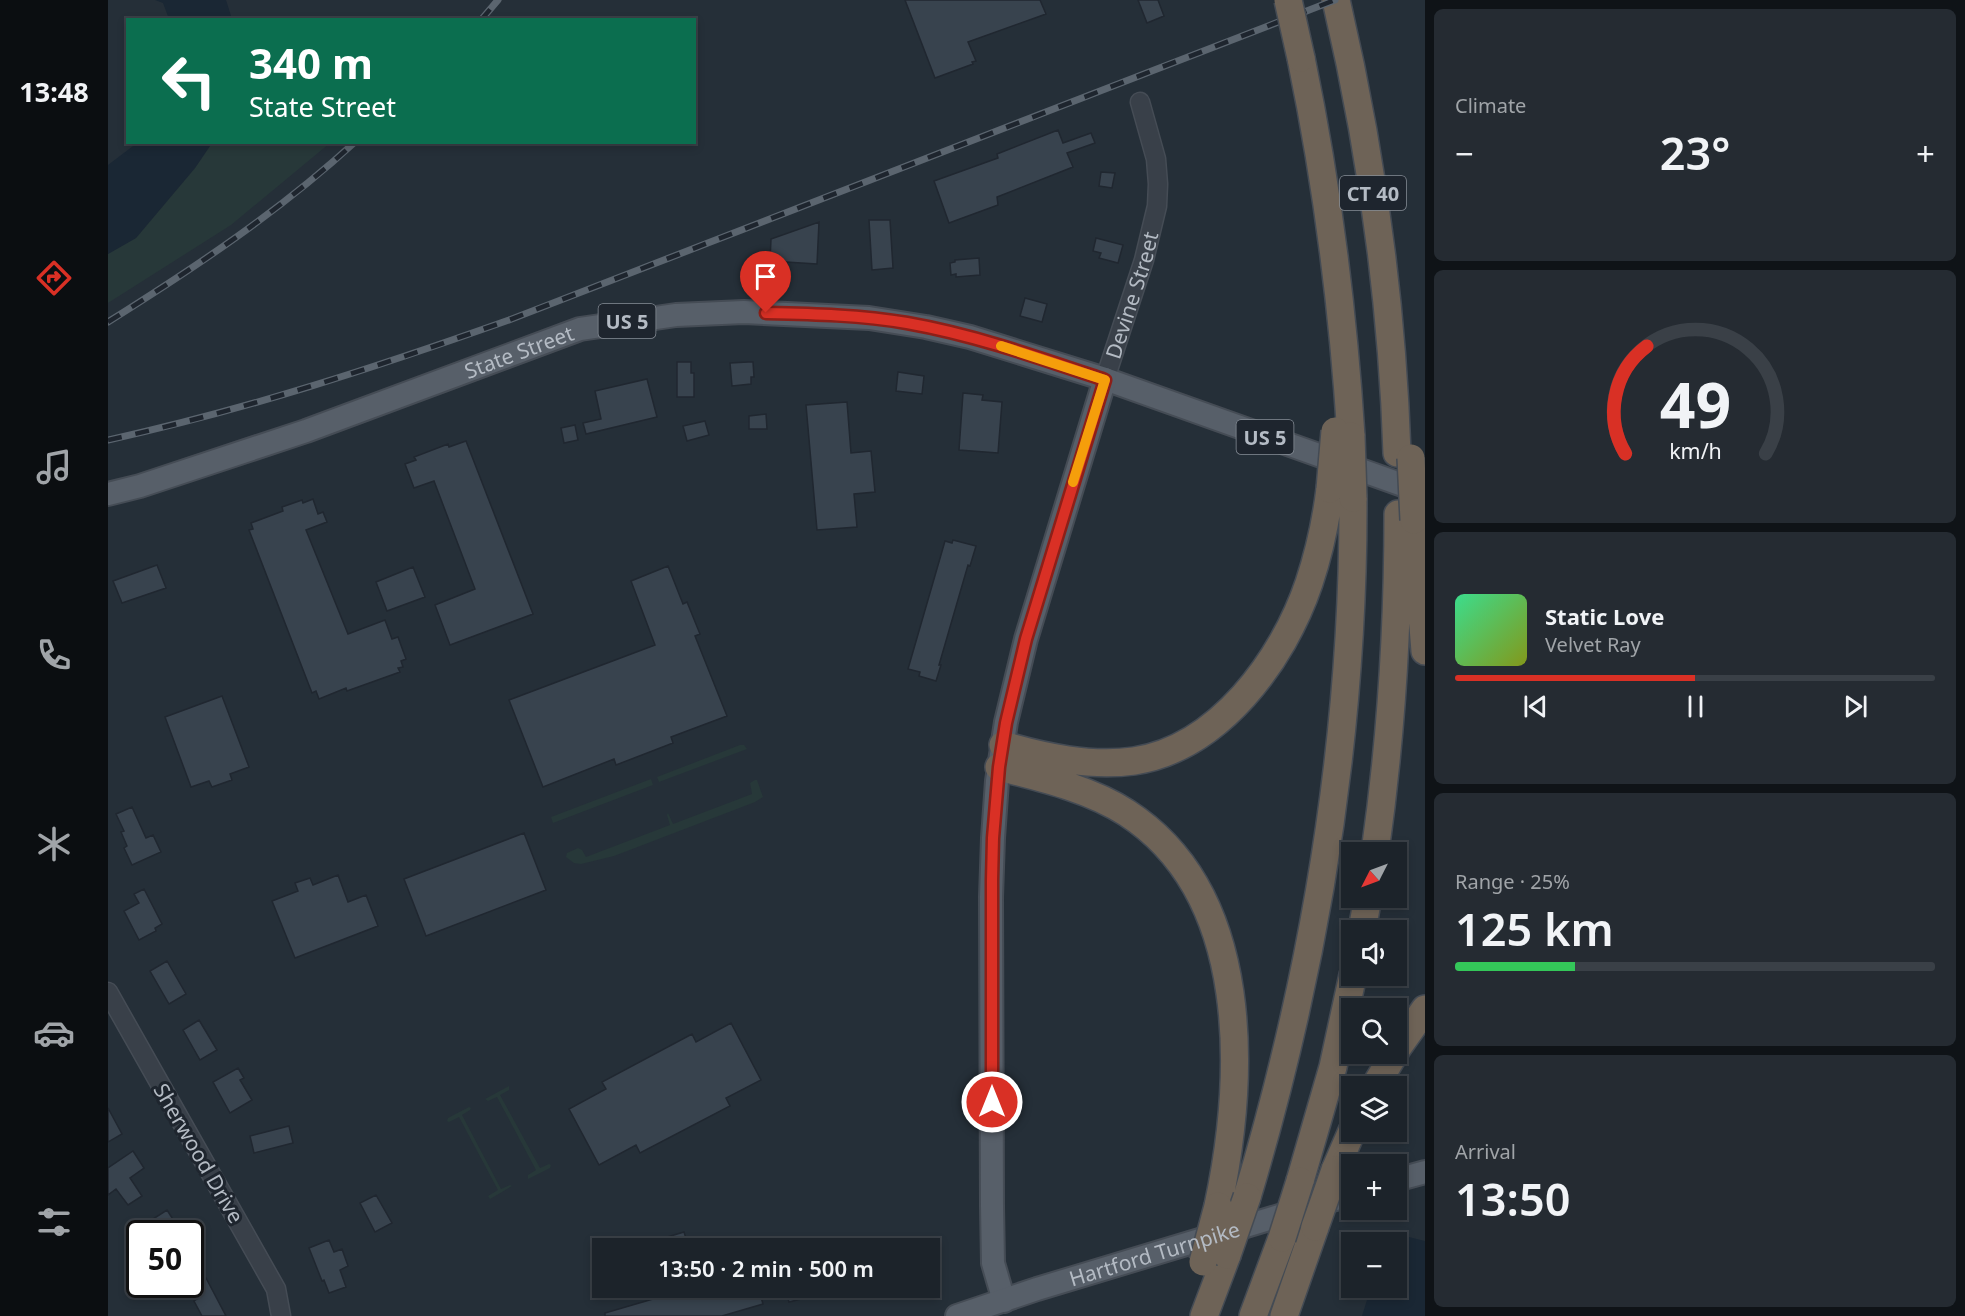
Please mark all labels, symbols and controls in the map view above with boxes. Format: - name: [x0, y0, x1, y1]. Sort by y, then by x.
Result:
- text: 340 m: [249, 34, 373, 91]
- icon: left: [150, 42, 228, 120]
- text: 13:48: [19, 73, 89, 110]
- text: State Street: [249, 88, 396, 125]
- text: Climate: [1455, 92, 1526, 119]
- text: 23°: [1660, 122, 1730, 183]
- text: −: [1455, 131, 1474, 176]
- text: +: [1916, 131, 1935, 176]
- road number: CT 40: [1340, 176, 1406, 210]
- street label: Devine Street: [1099, 228, 1164, 362]
- pin: [740, 251, 791, 313]
- icon: directions: [33, 257, 75, 299]
- icon: arrive: [749, 260, 782, 293]
- road number: US 5: [598, 304, 656, 338]
- street label: State Street: [460, 319, 578, 385]
- text: 49: [1659, 361, 1731, 446]
- road number: US 5: [1236, 420, 1294, 454]
- text: km/h: [1669, 436, 1721, 465]
- icon: music: [33, 446, 75, 488]
- text: Static Love: [1545, 601, 1664, 631]
- text: Velvet Ray: [1545, 631, 1641, 658]
- icon: phone: [33, 634, 75, 676]
- icon: previous: [1519, 690, 1552, 723]
- icon: pause: [1679, 690, 1712, 723]
- icon: next: [1839, 690, 1872, 723]
- icon: climate: [33, 823, 75, 865]
- north arrow: [1341, 842, 1407, 908]
- map controls: [1341, 842, 1407, 1298]
- text: Range · 25%: [1455, 868, 1570, 895]
- text: 125 km: [1455, 898, 1614, 959]
- button: sound: [1341, 920, 1407, 986]
- button: search: [1341, 998, 1407, 1064]
- icon: car: [33, 1012, 75, 1054]
- position arrow: [960, 1070, 1024, 1134]
- button: layers: [1341, 1076, 1407, 1142]
- street label: Sherwood Drive: [148, 1078, 250, 1228]
- text: Arrival: [1455, 1138, 1516, 1165]
- button: +: [1341, 1154, 1407, 1220]
- text: 13:50: [1455, 1168, 1570, 1229]
- icon: filters: [33, 1201, 75, 1243]
- street label: Hartford Turnpike: [1066, 1215, 1243, 1293]
- speed limit sign: 50: [126, 1220, 204, 1298]
- button: −: [1341, 1232, 1407, 1298]
- text: 13:50 · 2 min · 500 m: [658, 1253, 874, 1283]

